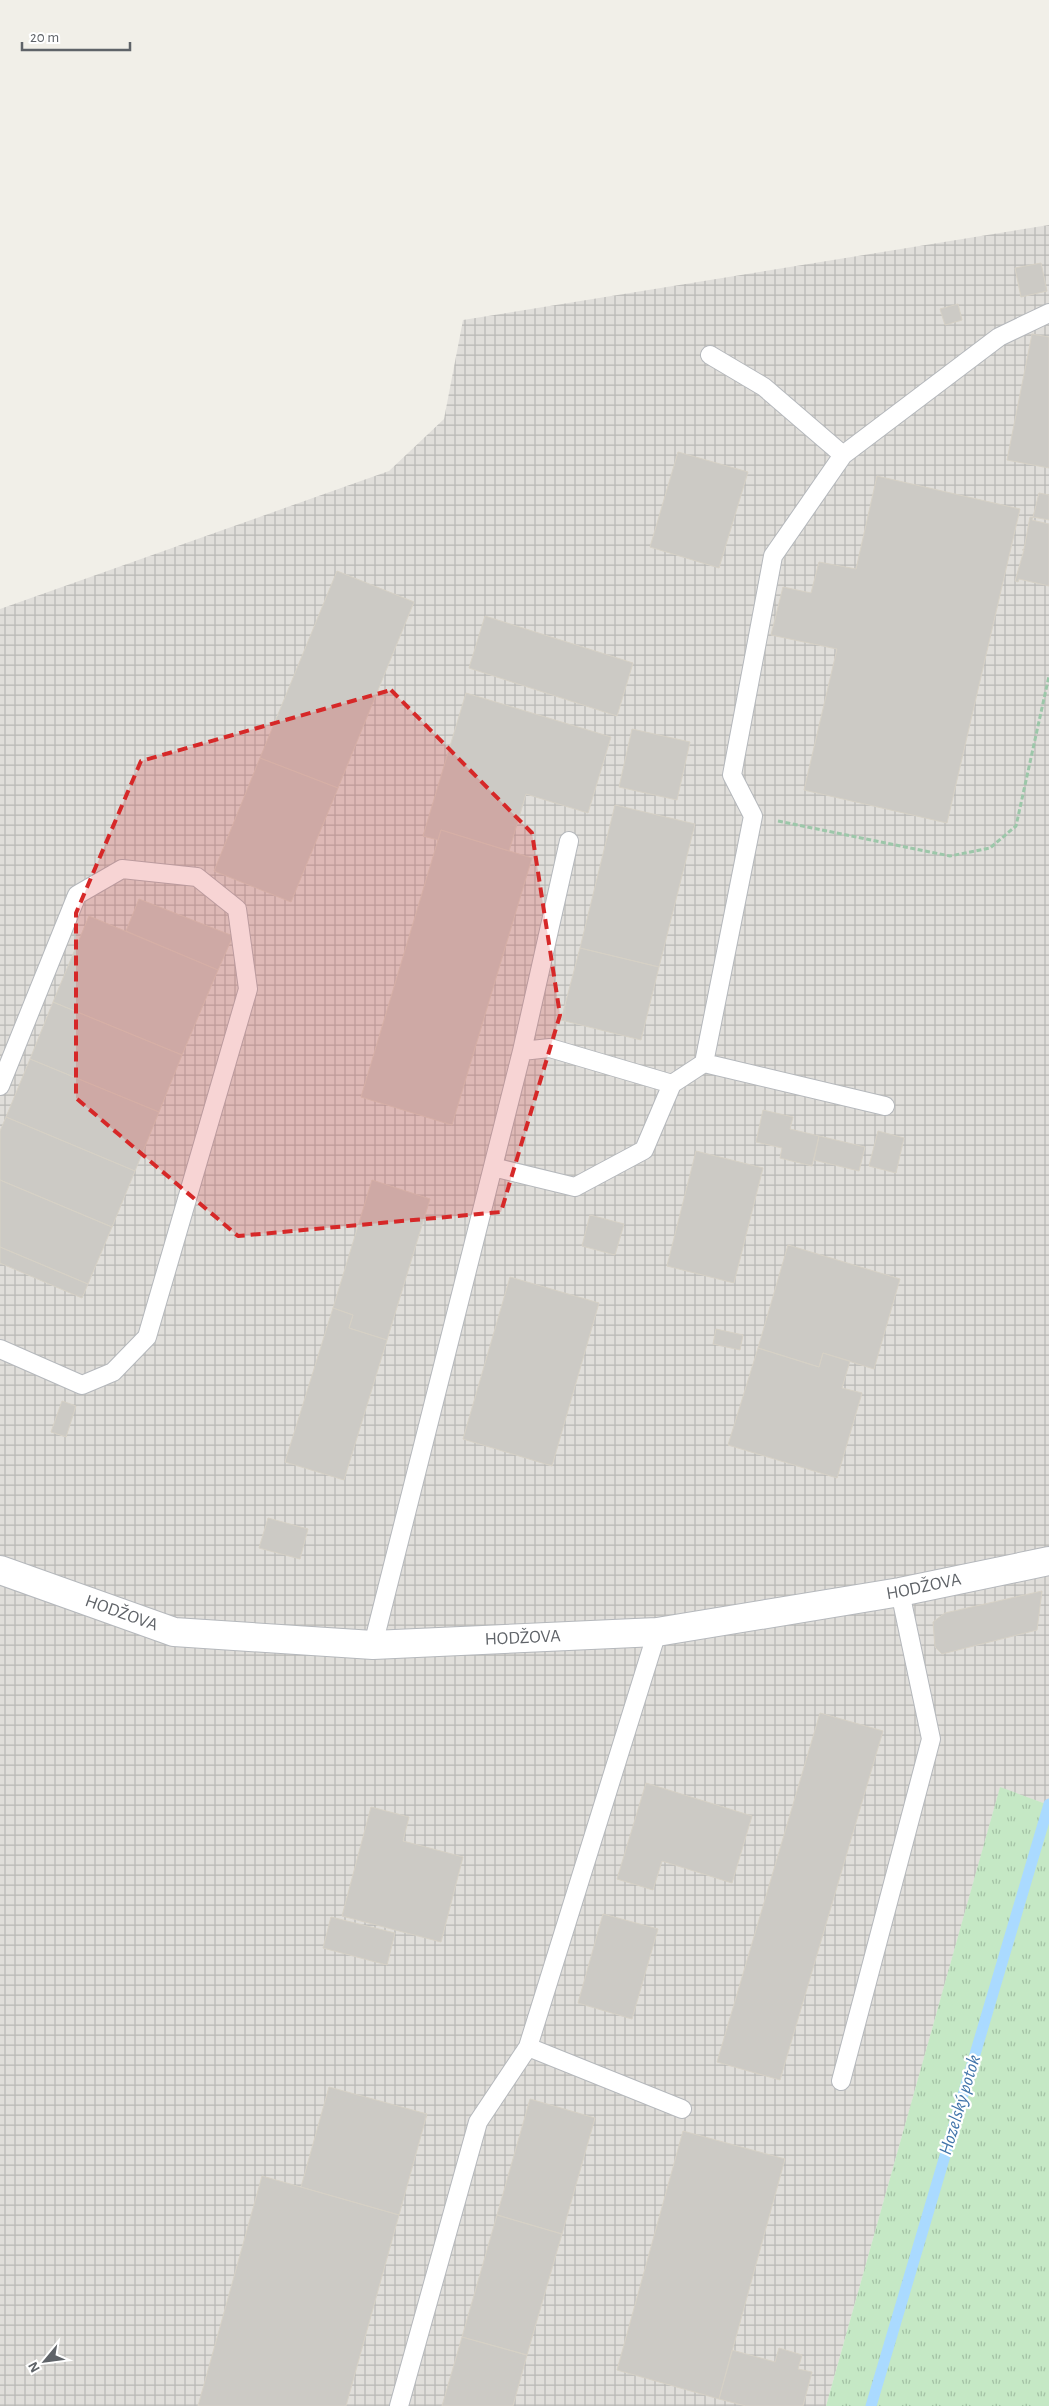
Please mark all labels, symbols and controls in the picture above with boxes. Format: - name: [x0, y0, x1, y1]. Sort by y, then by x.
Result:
- scale bar: [22, 20, 130, 52]
- text: 20 m: [30, 30, 59, 45]
- street label: HODŽOVA: [885, 1570, 963, 1603]
- street label: HODŽOVA: [83, 1592, 161, 1635]
- street label: HODŽOVA: [484, 1626, 562, 1649]
- water label: Hozelský potok: [936, 2053, 984, 2157]
- north arrow: [20, 2336, 70, 2386]
- text: N: [26, 2359, 43, 2374]

